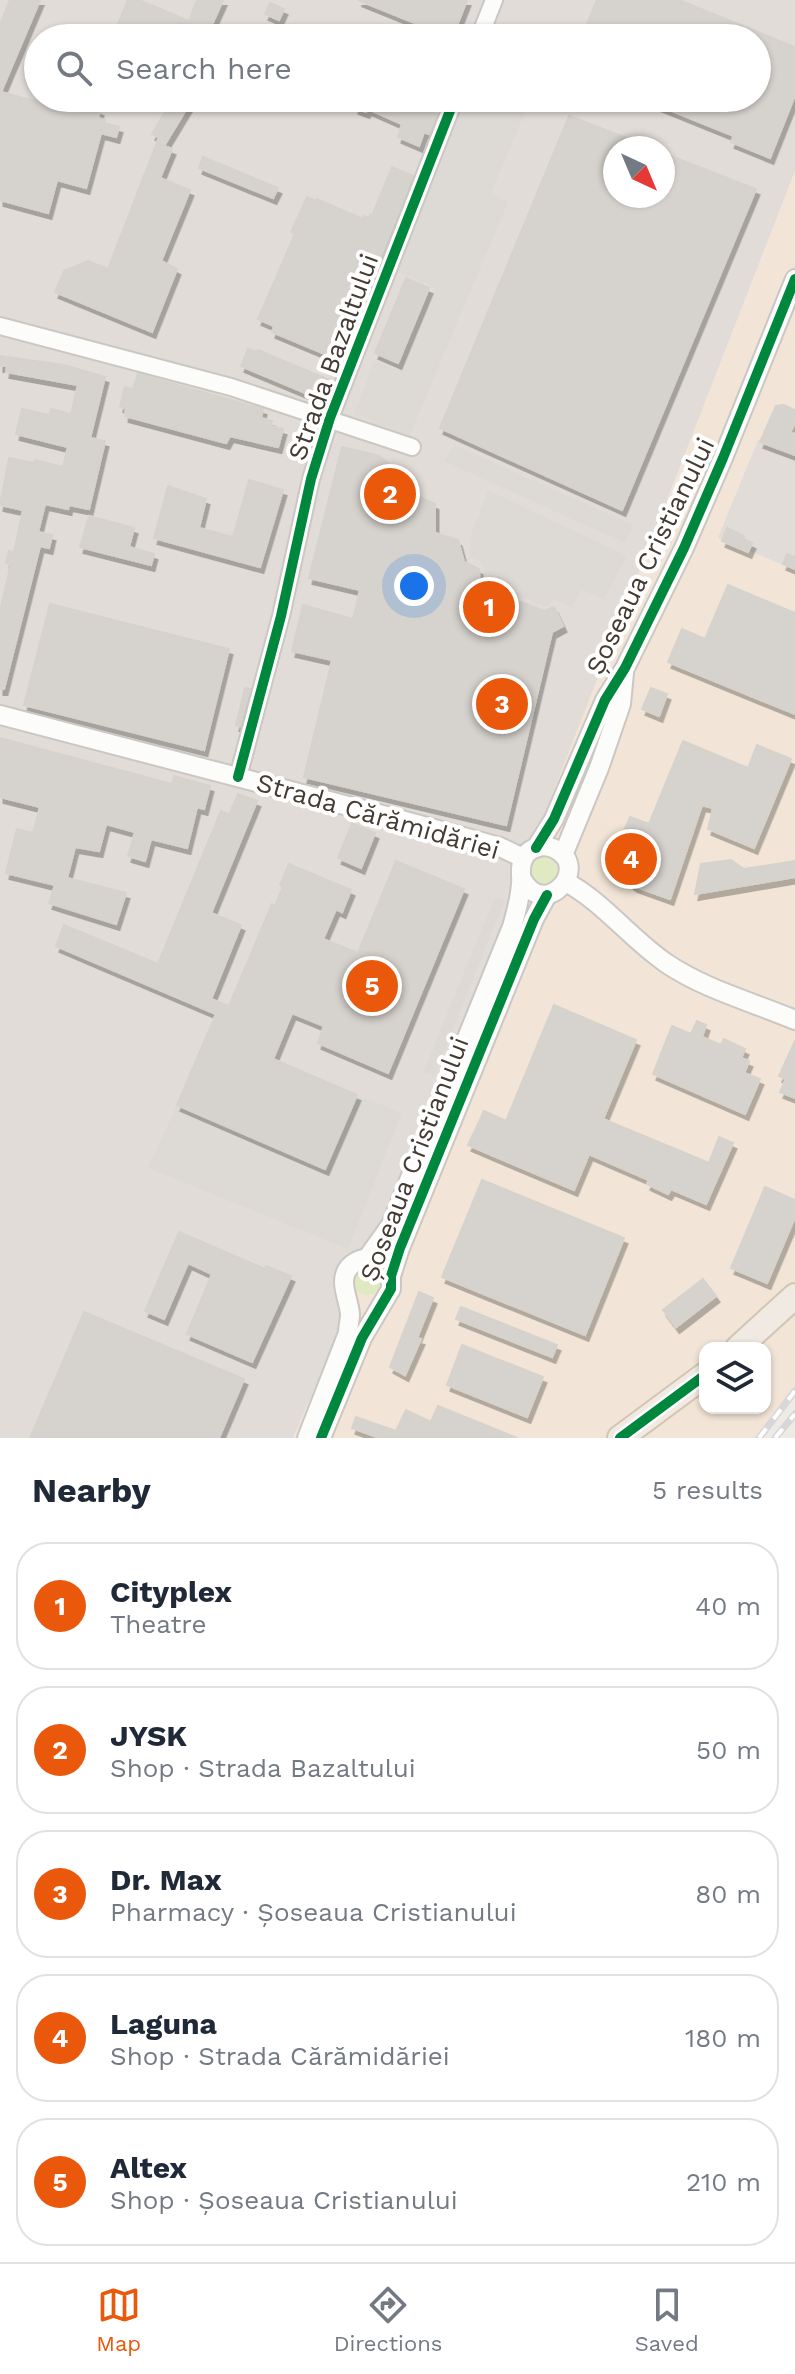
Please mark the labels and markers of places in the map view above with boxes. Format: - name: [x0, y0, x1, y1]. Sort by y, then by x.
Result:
- pin: 2: [364, 464, 416, 524]
- pin: 1: [463, 577, 515, 637]
- pin: 3: [476, 674, 528, 734]
- pin: 4: [605, 829, 657, 889]
- pin: 5: [346, 956, 398, 1016]

